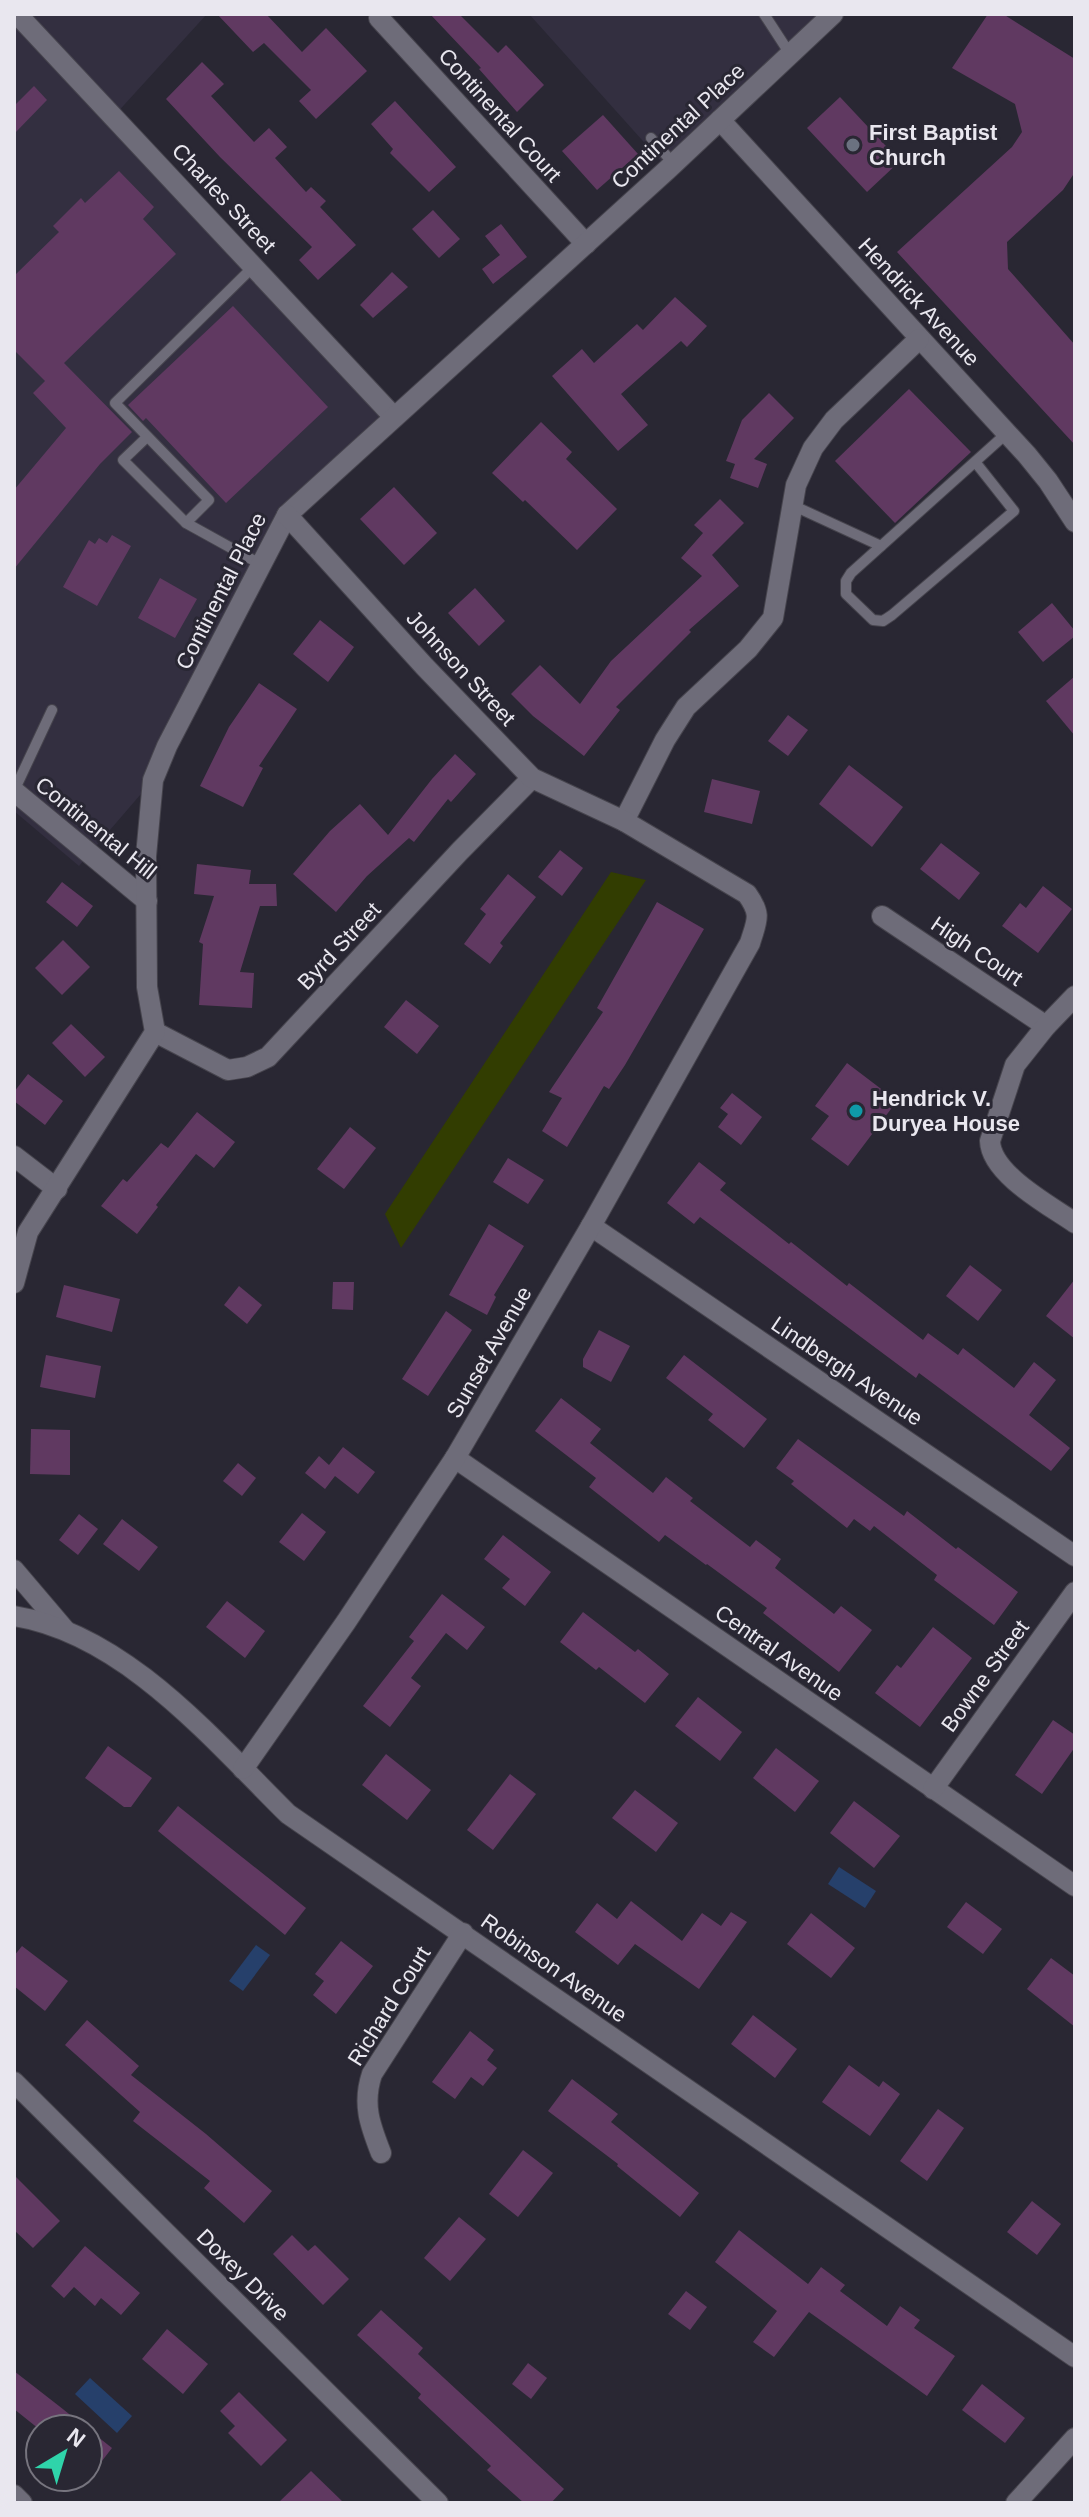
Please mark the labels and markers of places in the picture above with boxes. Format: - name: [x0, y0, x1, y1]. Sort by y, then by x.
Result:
- place label: First Baptist Church: [869, 120, 998, 170]
- marker: First Baptist Church: [844, 136, 862, 154]
- place label: Hendrick V. Duryea House: [872, 1086, 1020, 1136]
- marker: Hendrick V. Duryea House: [847, 1102, 865, 1120]

